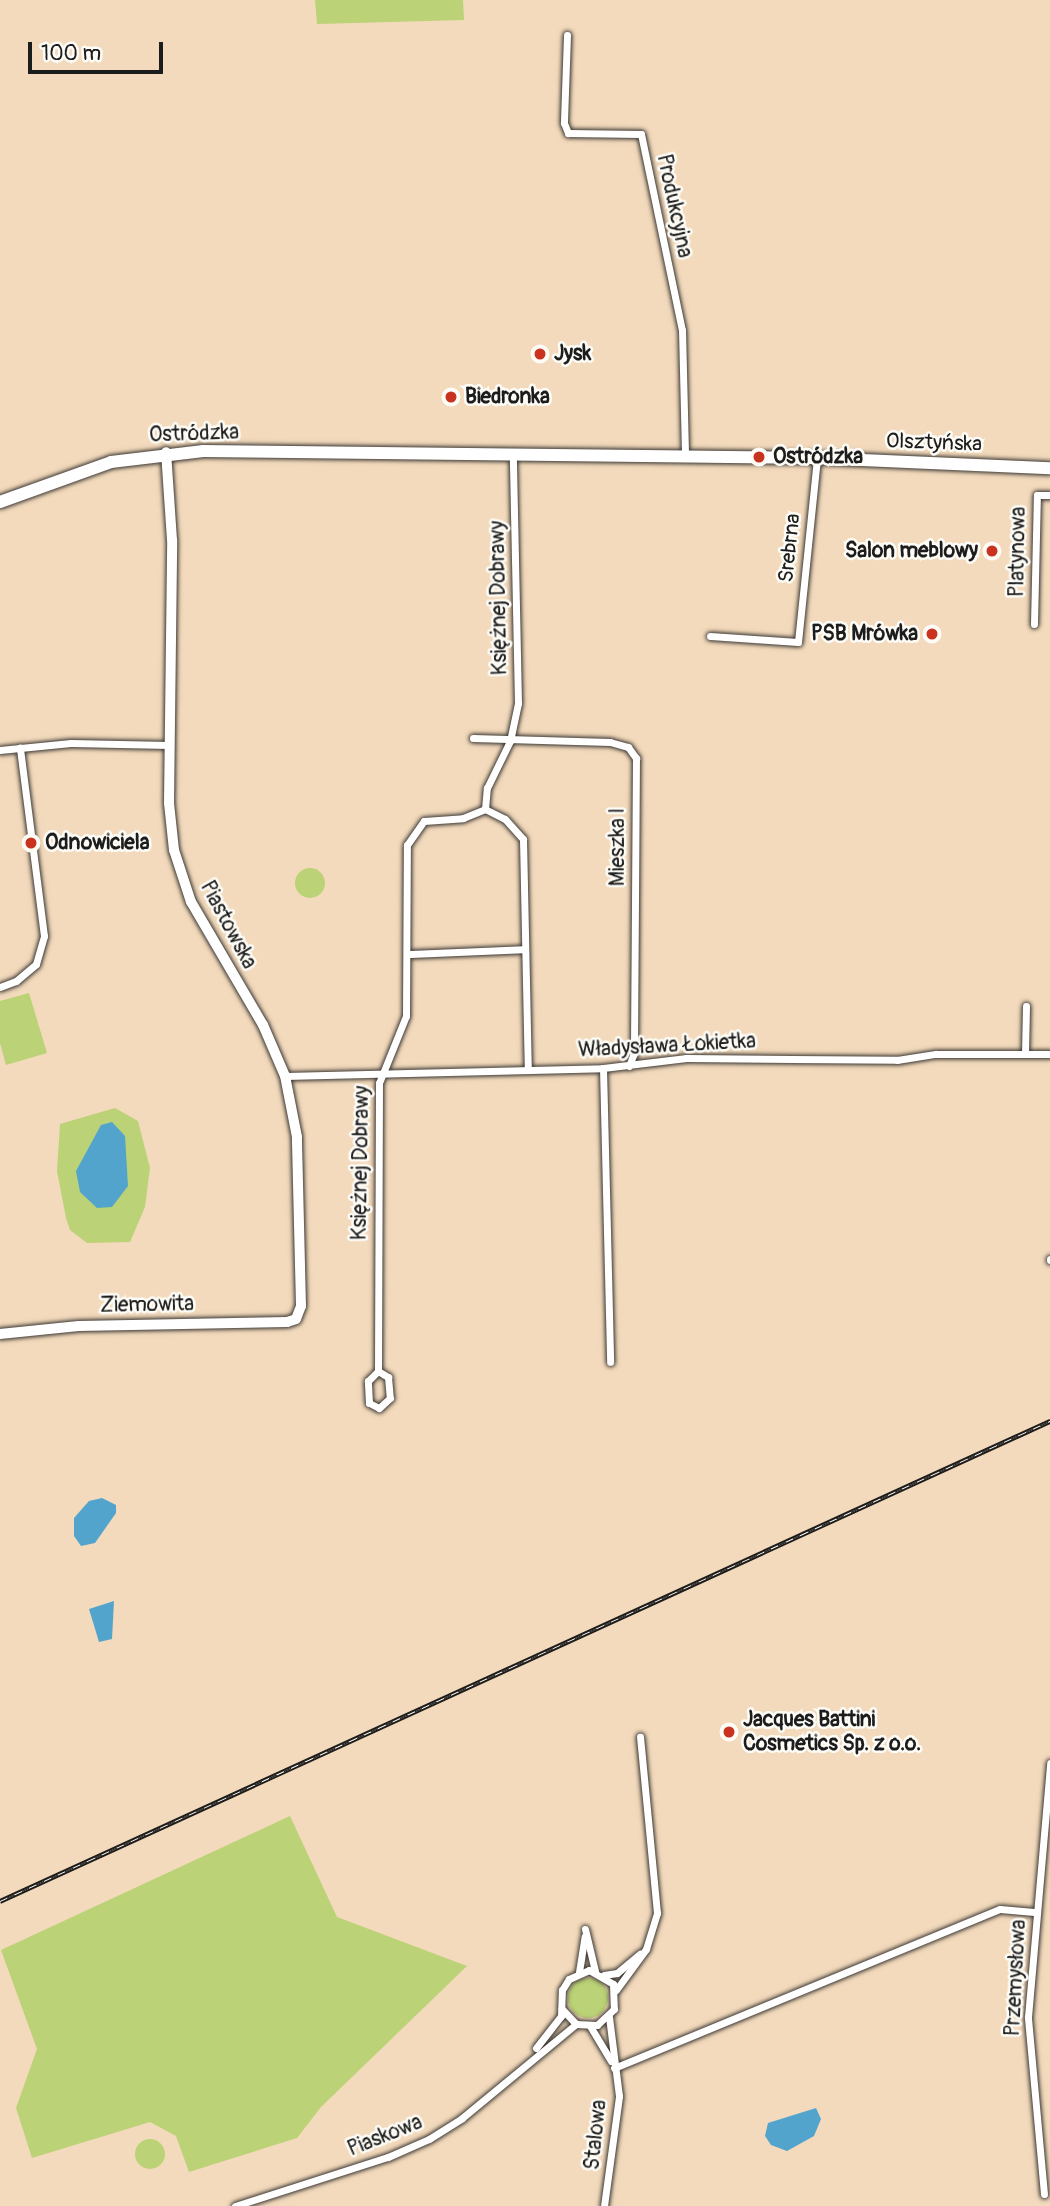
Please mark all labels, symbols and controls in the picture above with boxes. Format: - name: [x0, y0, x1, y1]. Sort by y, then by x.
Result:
- scale bar: [32, 28, 166, 72]
- text: 100 m: [41, 40, 101, 67]
- street label: Produkcyjna: [651, 152, 697, 260]
- place label: Jysk: [554, 341, 591, 367]
- marker: Jysk: [532, 346, 548, 362]
- place label: Biedronka: [465, 384, 550, 410]
- marker: Biedronka: [443, 389, 459, 405]
- street label: Ostródzka: [149, 420, 239, 448]
- street label: Olsztyńska: [886, 429, 982, 457]
- place label: Ostródzka: [773, 444, 863, 470]
- marker: Ostródzka: [751, 449, 767, 465]
- street label: Platynowa: [1005, 507, 1031, 597]
- street label: Srebrna: [774, 512, 806, 584]
- street label: Księżnej Dobrawy: [485, 520, 513, 676]
- place label: Salon meblowy: [845, 538, 978, 564]
- marker: Salon meblowy: [984, 543, 1000, 559]
- place label: PSB Mrówka: [811, 621, 918, 647]
- marker: PSB Mrówka: [924, 626, 940, 642]
- street label: Mieszka I: [605, 808, 631, 886]
- place label: Odnowiciela: [45, 830, 149, 856]
- marker: Odnowiciela: [23, 835, 39, 851]
- street label: Piastowska: [194, 877, 262, 973]
- street label: Władysława Łokietka: [577, 1029, 757, 1063]
- street label: Księżnej Dobrawy: [347, 1085, 375, 1241]
- street label: Ziemowita: [100, 1292, 194, 1318]
- place label: Jacques Battini Cosmetics Sp. z o.o.: [743, 1707, 921, 1757]
- marker: Jacques Battini Cosmetics Sp. z o.o.: [721, 1724, 737, 1740]
- street label: Przemysłowa: [1000, 1919, 1032, 2037]
- street label: Stalowa: [580, 2099, 612, 2171]
- street label: Piaskowa: [344, 2110, 426, 2162]

